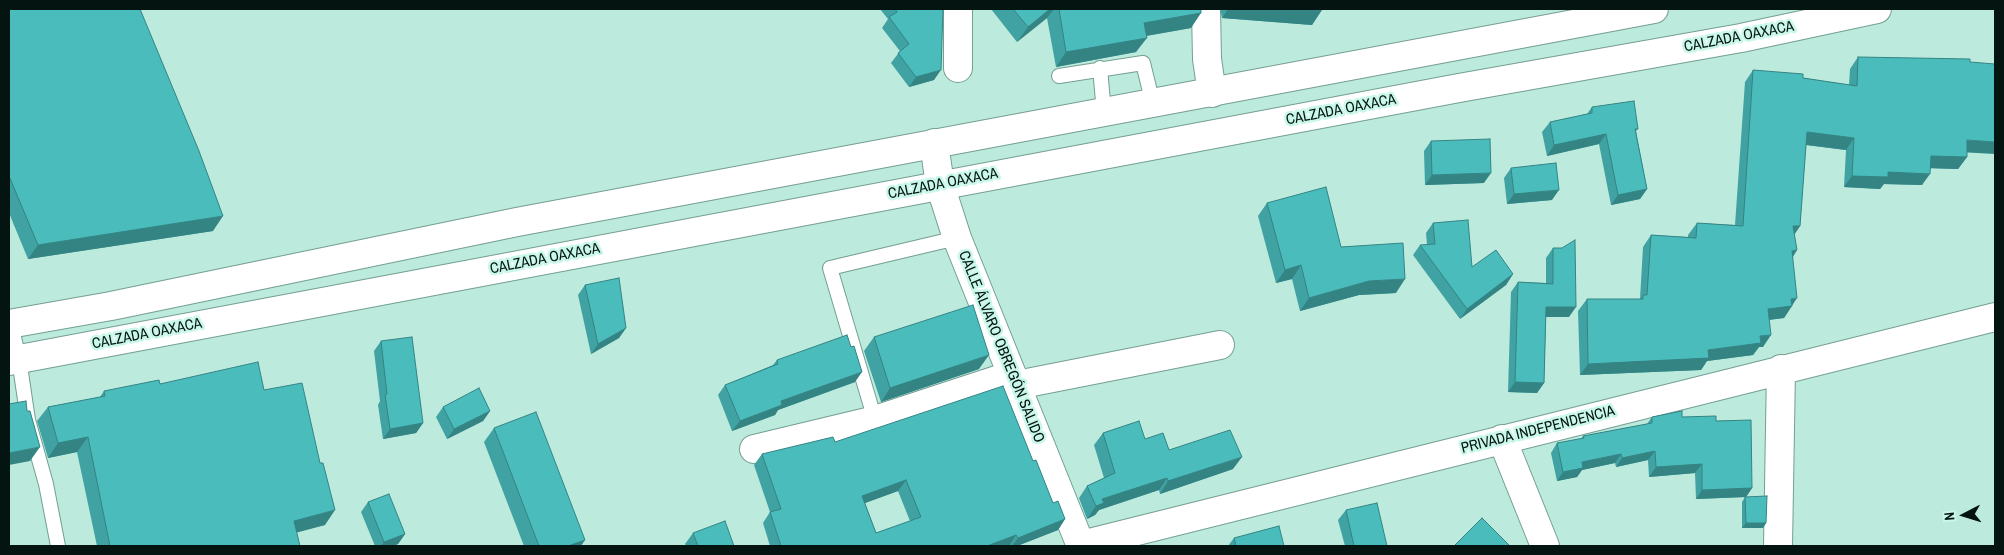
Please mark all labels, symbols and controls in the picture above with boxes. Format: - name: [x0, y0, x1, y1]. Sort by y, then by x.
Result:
- street label: CALZADA OAXACA: [1683, 18, 1795, 56]
- street label: CALZADA OAXACA: [1285, 91, 1397, 129]
- street label: CALZADA OAXACA: [887, 165, 999, 203]
- street label: CALZADA OAXACA: [489, 240, 601, 278]
- street label: CALLE ÁLVARO OBREGÓN SALIDO: [954, 248, 1048, 446]
- street label: CALZADA OAXACA: [91, 315, 203, 353]
- street label: PRIVADA INDEPENDENCIA: [1459, 402, 1617, 458]
- north arrow: [1939, 490, 1989, 540]
- text: N: [1940, 511, 1958, 521]

